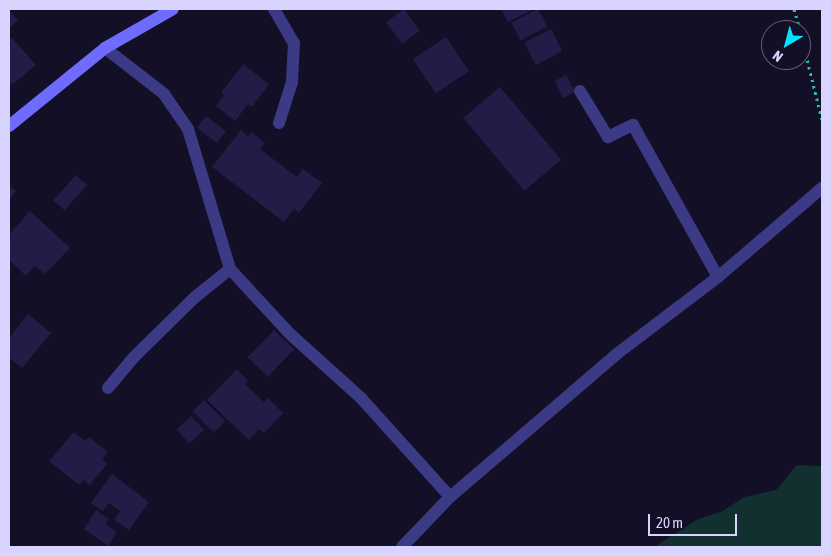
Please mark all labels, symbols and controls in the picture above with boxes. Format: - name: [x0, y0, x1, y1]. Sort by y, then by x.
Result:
- north arrow: [761, 20, 811, 70]
- text: N: [769, 47, 786, 65]
- scale bar: [651, 504, 740, 536]
- text: 20 m: [656, 514, 683, 531]

